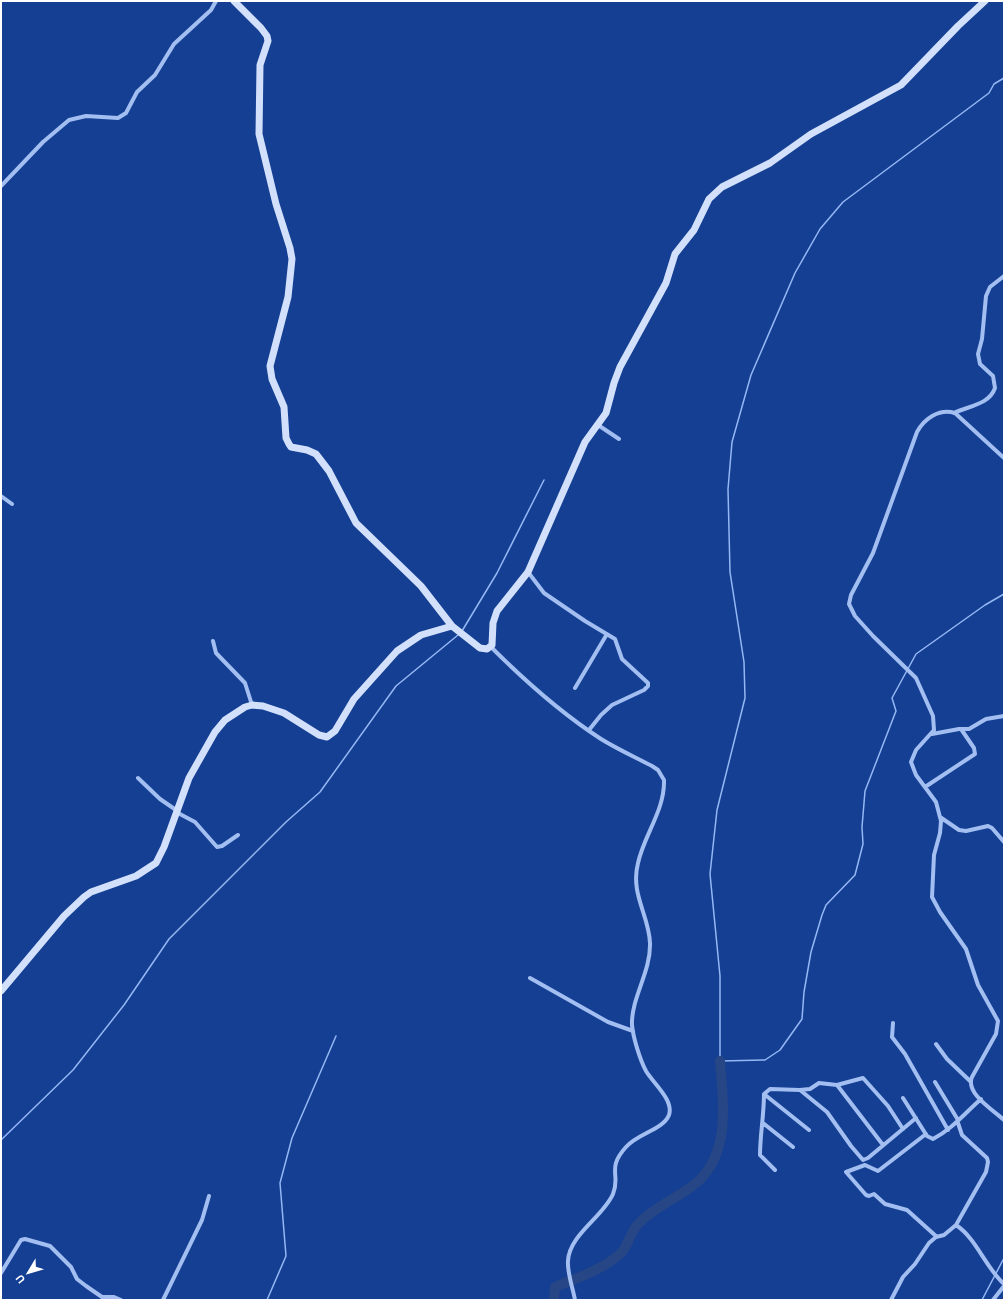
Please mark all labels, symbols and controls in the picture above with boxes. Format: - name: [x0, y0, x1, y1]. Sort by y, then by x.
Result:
- north arrow: [8, 1253, 48, 1293]
- text: U: [13, 1272, 27, 1286]

